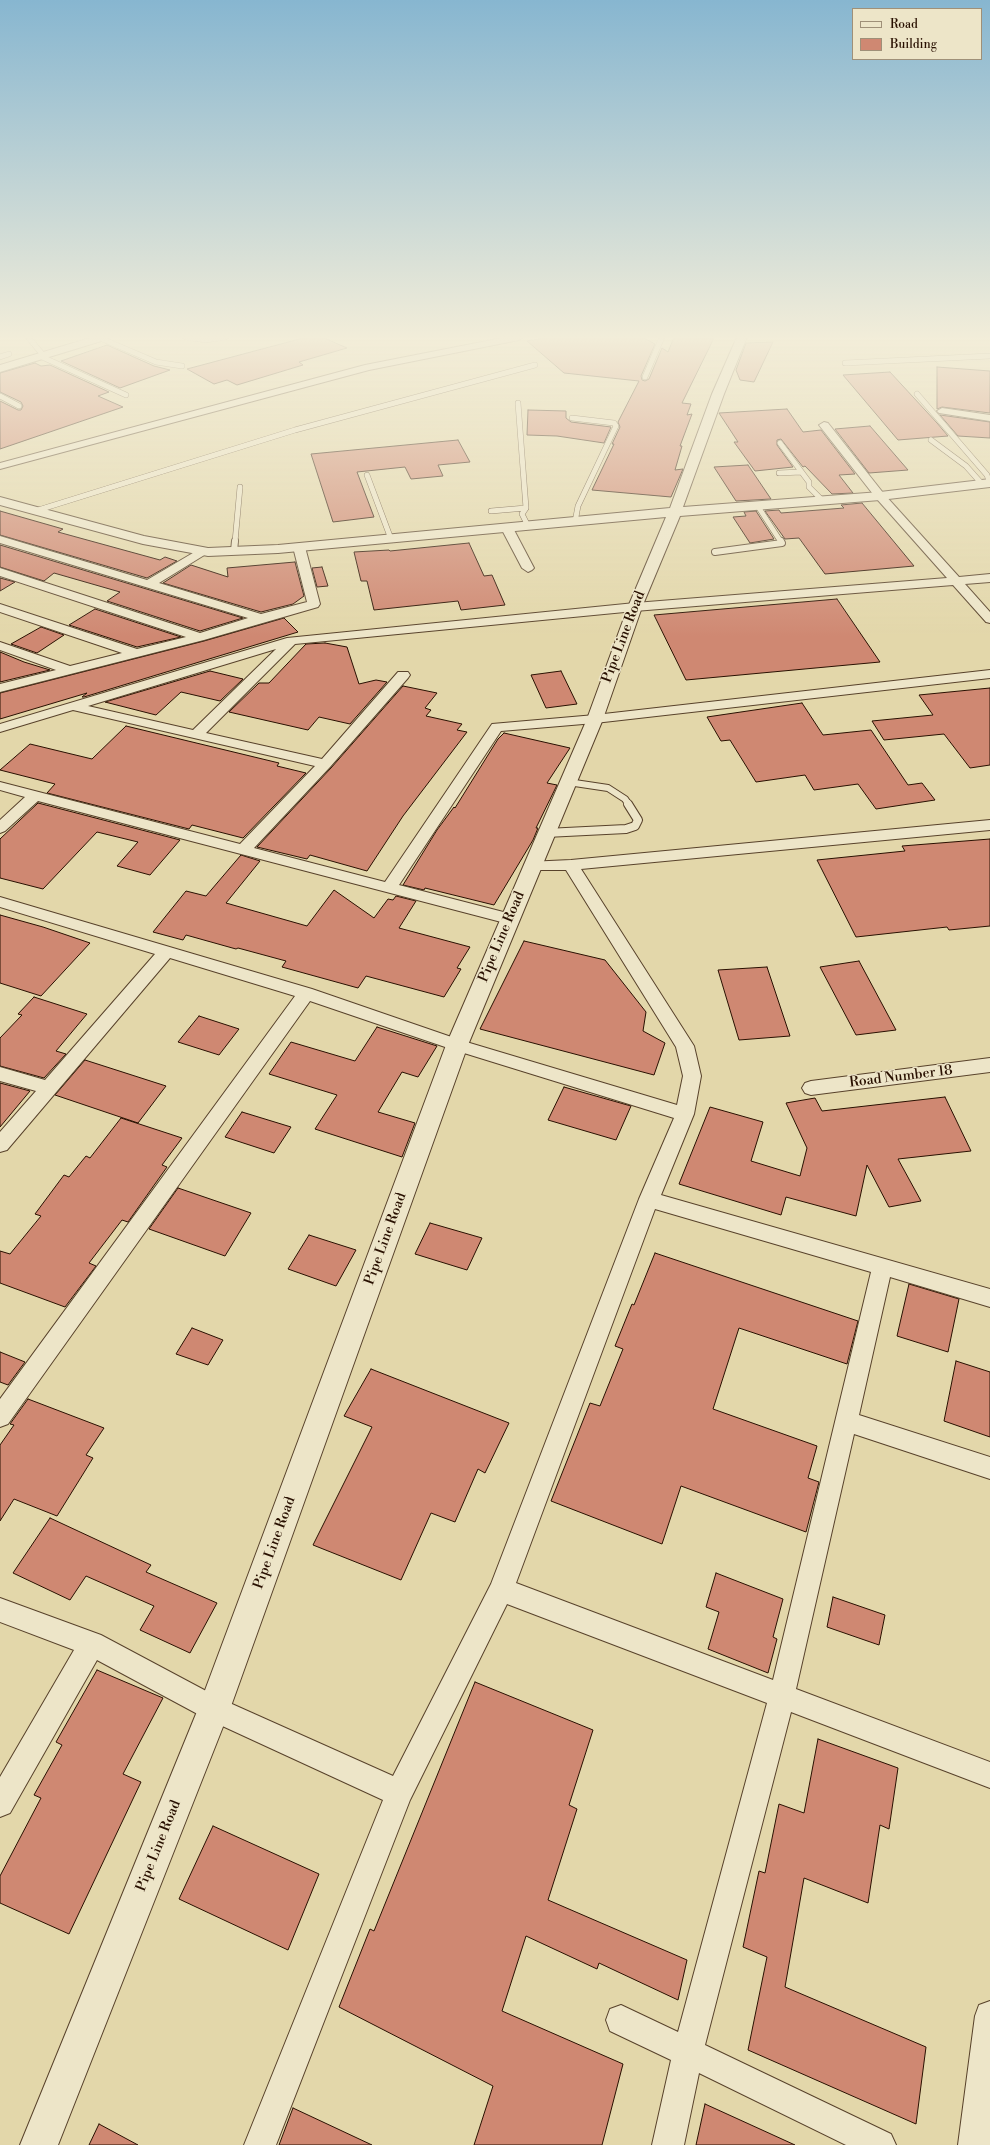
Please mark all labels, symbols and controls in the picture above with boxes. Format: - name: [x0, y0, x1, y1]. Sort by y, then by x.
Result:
- legend: [852, 8, 982, 60]
- text: Road: [890, 17, 918, 32]
- text: Building: [890, 37, 937, 52]
- street label: Pipe Line Road: [599, 589, 649, 685]
- street label: Pipe Line Road: [475, 889, 529, 985]
- street label: Road Number 18: [848, 1062, 954, 1092]
- street label: Pipe Line Road: [362, 1191, 410, 1287]
- street label: Pipe Line Road: [251, 1495, 299, 1591]
- street label: Pipe Line Road: [133, 1798, 185, 1894]

